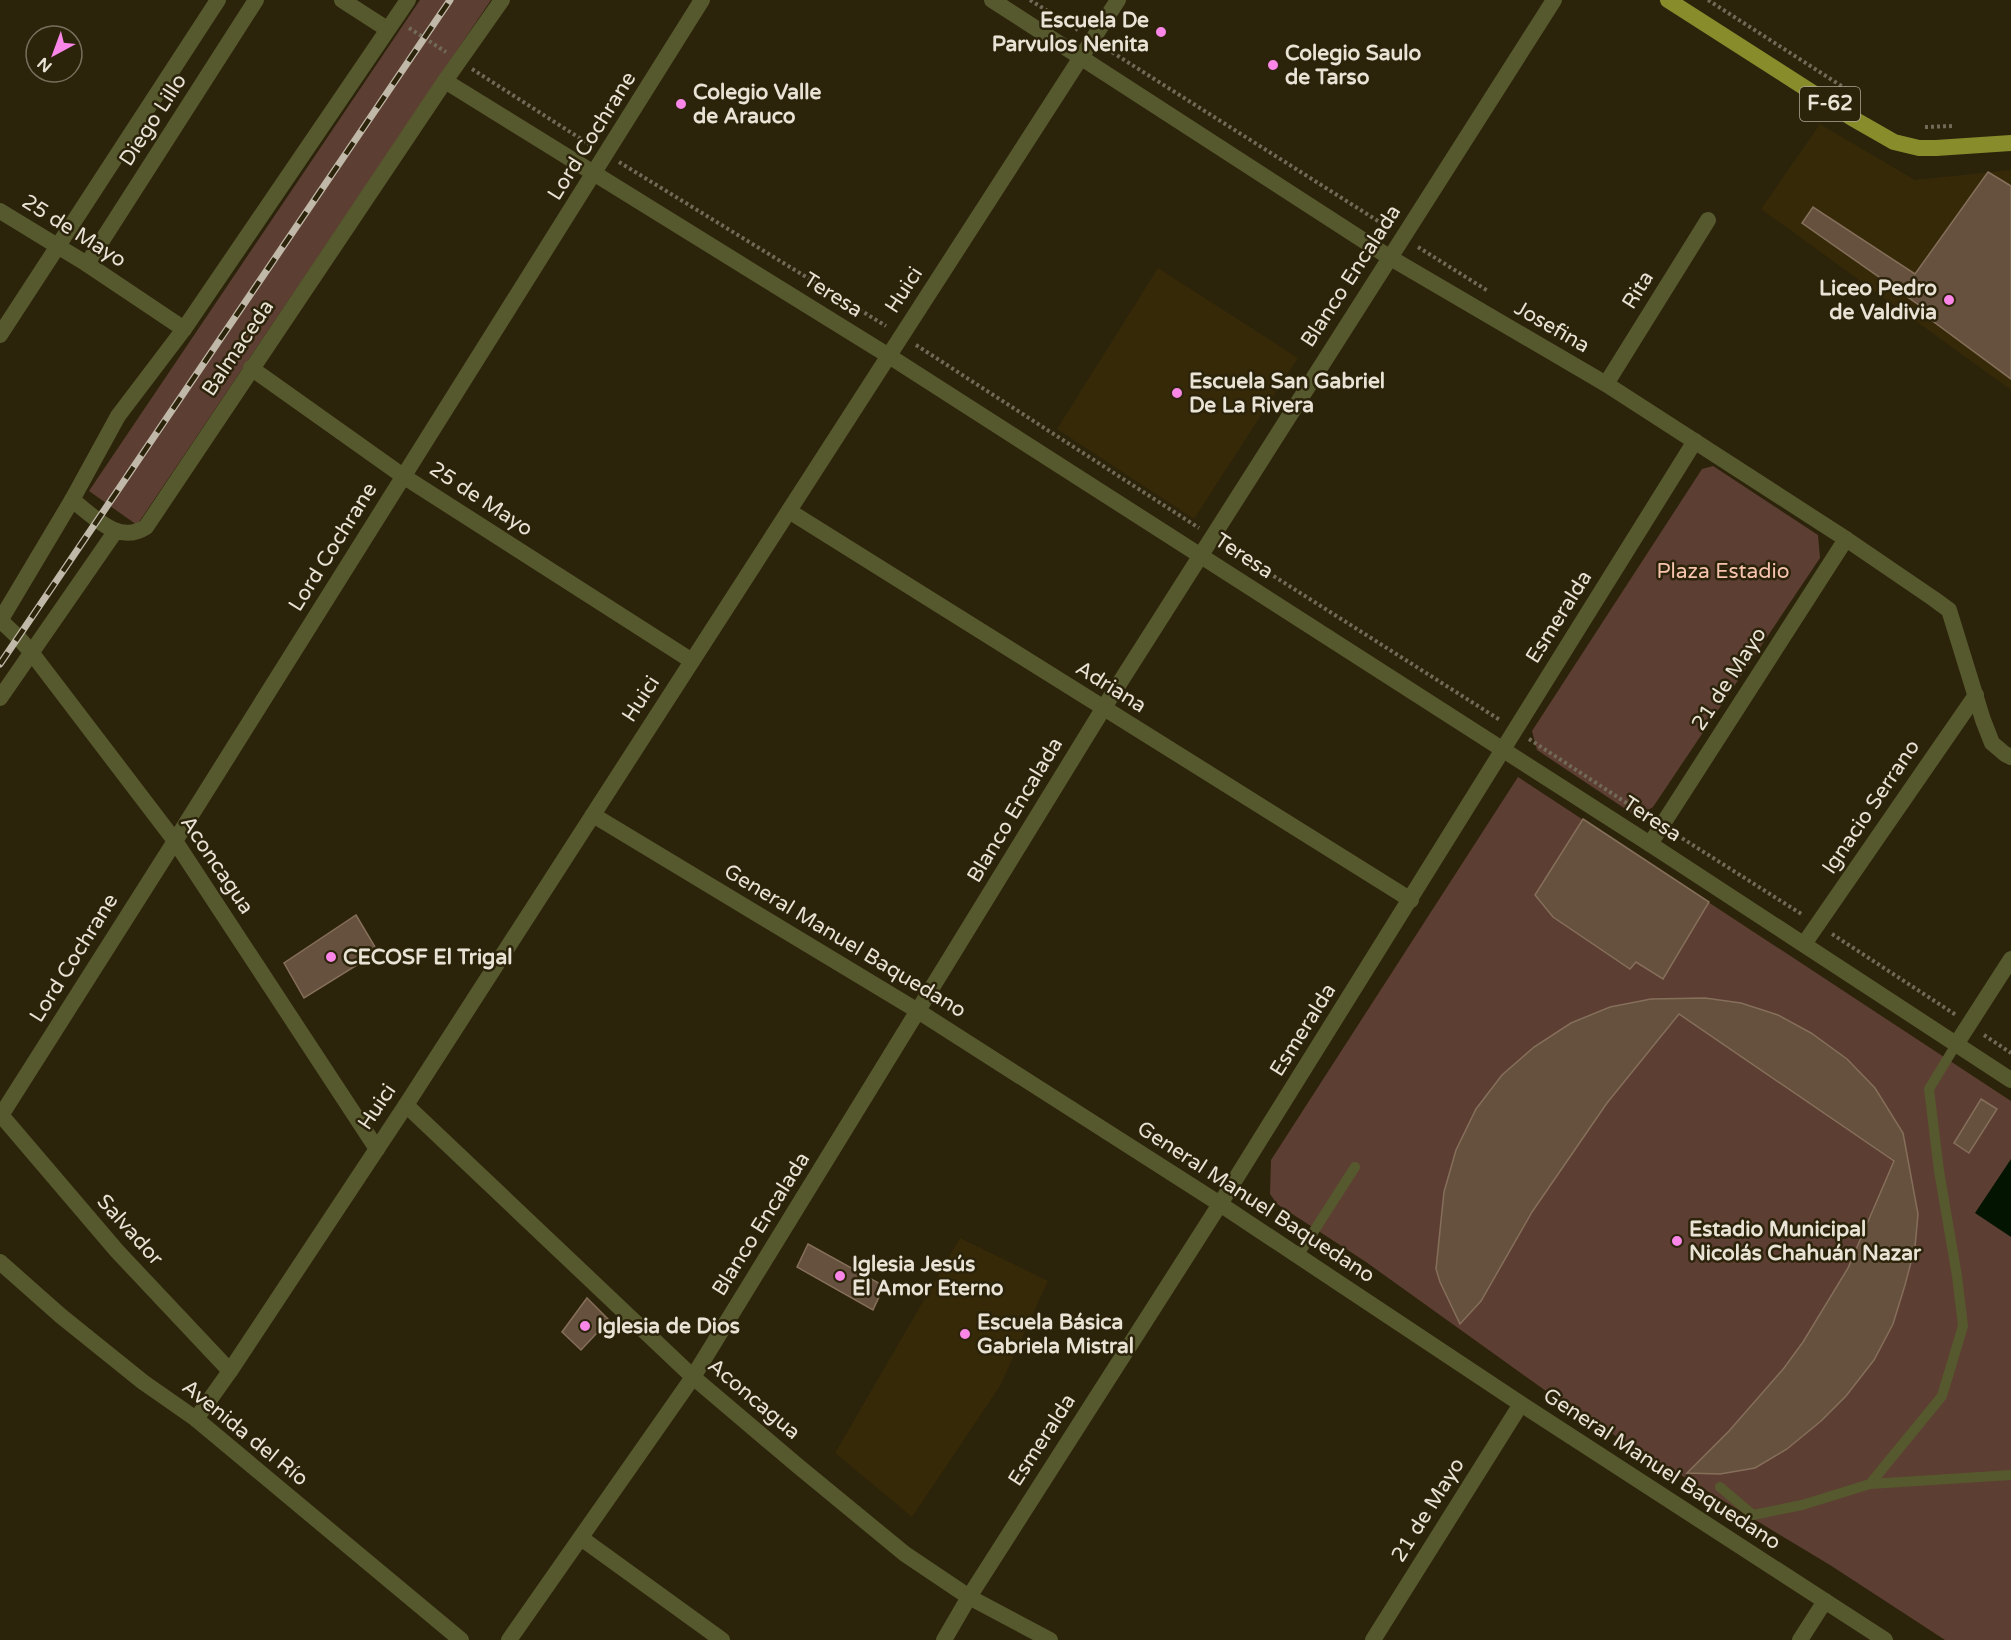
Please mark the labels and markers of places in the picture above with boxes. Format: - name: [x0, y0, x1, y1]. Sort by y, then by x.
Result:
- place label: Escuela De Parvulos Nenita: [992, 8, 1149, 57]
- marker: Escuela De Parvulos Nenita: [1154, 25, 1168, 39]
- place label: Colegio Saulo de Tarso: [1285, 41, 1422, 90]
- marker: Colegio Saulo de Tarso: [1266, 58, 1280, 72]
- place label: Colegio Valle de Arauco: [693, 80, 822, 129]
- marker: Colegio Valle de Arauco: [674, 97, 688, 111]
- place label: Liceo Pedro de Valdivia: [1819, 276, 1937, 325]
- marker: Liceo Pedro de Valdivia: [1942, 293, 1956, 307]
- place label: Escuela San Gabriel De La Rivera: [1189, 369, 1385, 418]
- marker: Escuela San Gabriel De La Rivera: [1170, 386, 1184, 400]
- place label: CECOSF El Trigal: [343, 945, 512, 970]
- marker: CECOSF El Trigal: [324, 950, 338, 964]
- place label: Estadio Municipal Nicolás Chahuán Nazar: [1689, 1217, 1922, 1266]
- marker: Estadio Municipal Nicolás Chahuán Nazar: [1670, 1234, 1684, 1248]
- place label: Iglesia Jesús El Amor Eterno: [852, 1252, 1004, 1301]
- marker: Iglesia Jesús El Amor Eterno: [833, 1269, 847, 1283]
- place label: Escuela Básica Gabriela Mistral: [977, 1310, 1134, 1359]
- place label: Iglesia de Dios: [597, 1314, 740, 1339]
- marker: Iglesia de Dios: [578, 1319, 592, 1333]
- marker: Escuela Básica Gabriela Mistral: [958, 1327, 972, 1341]

